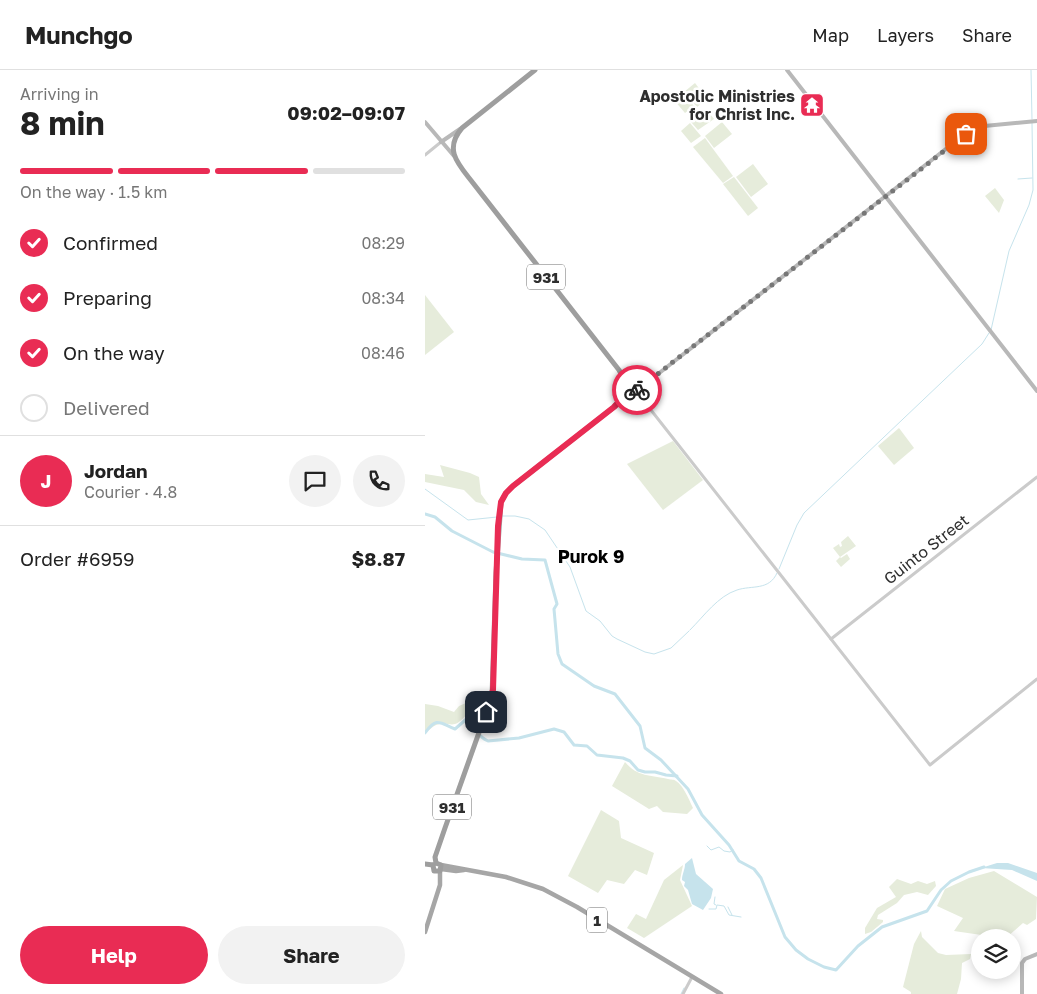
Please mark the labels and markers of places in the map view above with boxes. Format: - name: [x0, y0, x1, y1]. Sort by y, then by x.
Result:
- place label: Apostolic Ministries for Christ Inc.: [639, 86, 795, 124]
- temple icon: Apostolic Ministries for Christ Inc.: [799, 92, 825, 118]
- pin: [945, 113, 987, 155]
- pin: [465, 691, 507, 733]

